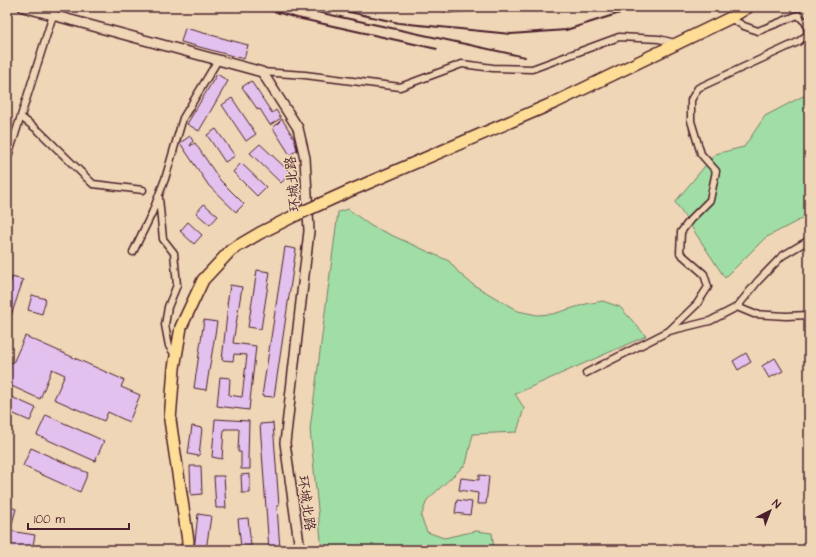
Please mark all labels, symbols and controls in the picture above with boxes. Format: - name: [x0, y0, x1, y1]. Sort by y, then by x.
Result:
- street label: 环城北路: [281, 155, 305, 213]
- street label: 环城北路: [292, 474, 320, 532]
- north arrow: [750, 491, 790, 531]
- text: N: [769, 496, 784, 512]
- scale bar: [28, 505, 129, 531]
- text: 100 m: [34, 511, 65, 528]

